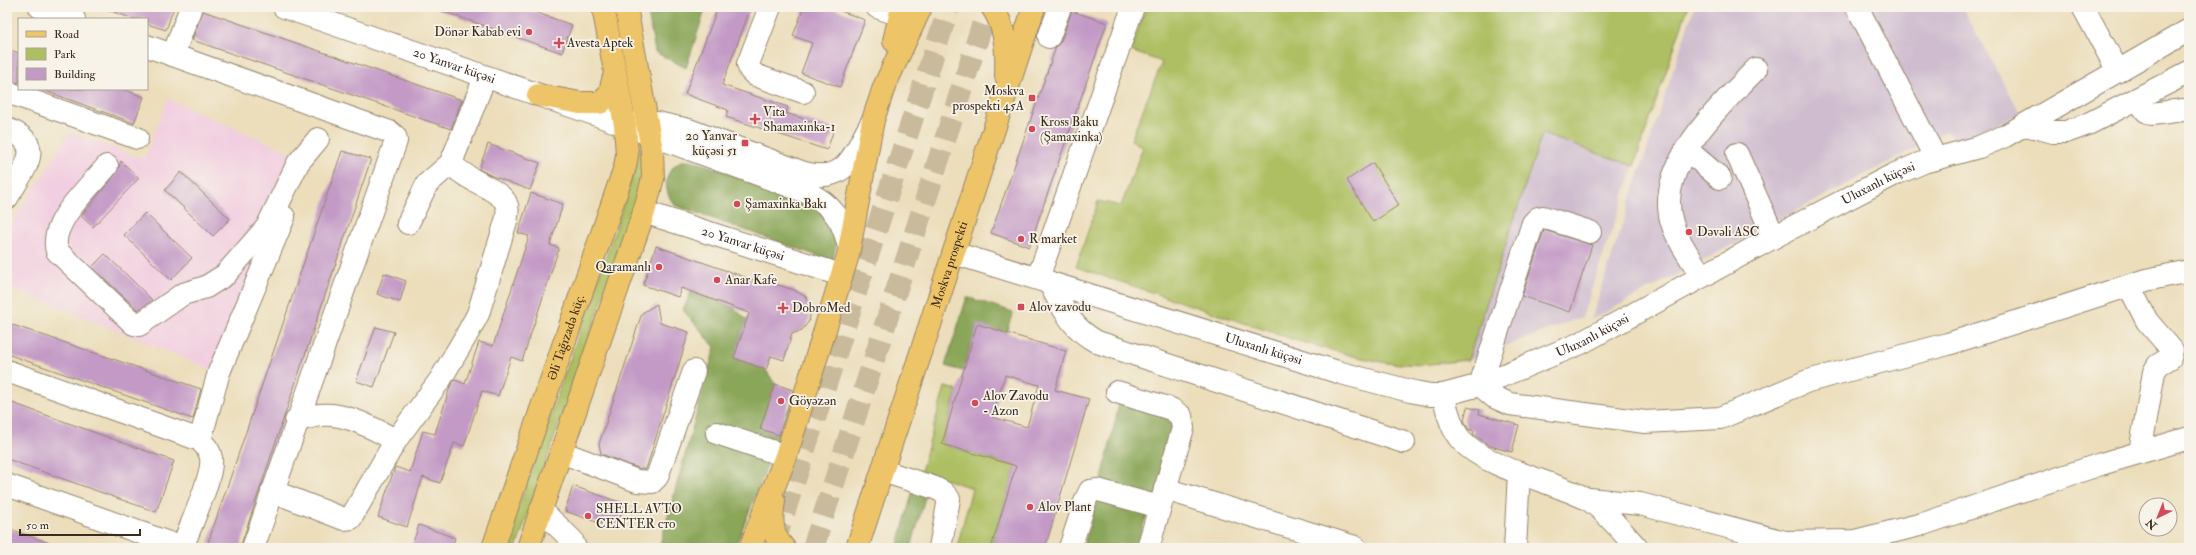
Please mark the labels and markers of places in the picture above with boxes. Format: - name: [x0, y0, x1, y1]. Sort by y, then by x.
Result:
- place label: Dönər Kabab evi: [434, 24, 522, 40]
- marker: Dönər Kabab evi: [524, 27, 534, 37]
- place label: Avesta Aptek: [566, 35, 634, 52]
- marker: Avesta Aptek: [554, 38, 564, 48]
- place label: Moskva prospekti 45A: [951, 83, 1025, 115]
- marker: Moskva prospekti 45A: [1027, 93, 1037, 103]
- place label: Vita Shamaxinka-1: [763, 104, 836, 135]
- marker: Vita Shamaxinka-1: [750, 114, 760, 124]
- place label: Kross Baku (Şamaxinka): [1040, 114, 1102, 145]
- marker: Kross Baku (Şamaxinka): [1027, 124, 1037, 134]
- place label: 20 Yanvar küçəsi 51: [686, 128, 737, 159]
- marker: 20 Yanvar küçəsi 51: [740, 138, 750, 148]
- place label: Şamaxinka Bakı: [745, 196, 827, 212]
- marker: Şamaxinka Bakı: [732, 199, 742, 209]
- place label: Dəvəli ASC: [1697, 224, 1759, 240]
- marker: Dəvəli ASC: [1684, 227, 1694, 237]
- place label: R market: [1029, 231, 1077, 247]
- marker: R market: [1016, 234, 1026, 244]
- place label: Qaramanlı: [596, 259, 652, 275]
- marker: Qaramanlı: [654, 262, 664, 272]
- place label: Anar Kafe: [724, 272, 777, 288]
- marker: Anar Kafe: [712, 275, 722, 285]
- place label: Alov zavodu: [1028, 299, 1092, 315]
- place label: DobroMed: [792, 300, 851, 316]
- marker: DobroMed: [777, 302, 789, 314]
- marker: Alov zavodu: [1016, 302, 1026, 312]
- place label: Alov Zavodu - Azon: [982, 388, 1049, 419]
- place label: Göyəzən: [789, 393, 837, 410]
- marker: Göyəzən: [776, 396, 786, 406]
- marker: Alov Zavodu - Azon: [970, 398, 980, 408]
- place label: Alov Plant: [1037, 499, 1091, 515]
- place label: SHELL AVTO CENTER сто: [596, 501, 682, 532]
- marker: Alov Plant: [1025, 502, 1035, 512]
- marker: SHELL AVTO CENTER сто: [583, 511, 593, 521]

